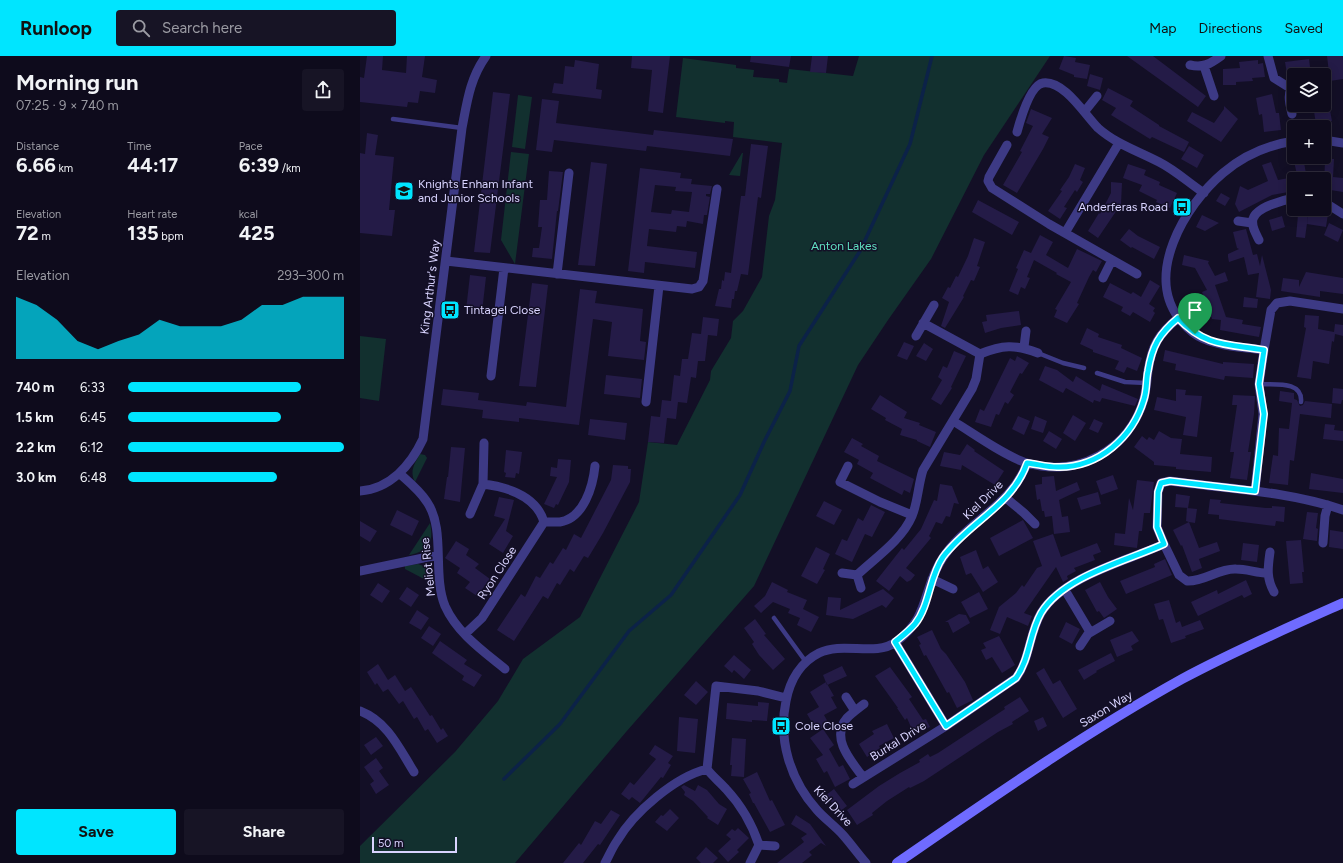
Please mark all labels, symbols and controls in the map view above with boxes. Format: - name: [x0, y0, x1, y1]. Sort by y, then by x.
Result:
- search box: [116, 10, 396, 46]
- text: Runloop: [20, 17, 92, 40]
- icon: search: [130, 17, 152, 39]
- text: Search here: [162, 19, 242, 37]
- text: Map: [1149, 20, 1177, 37]
- text: Directions: [1199, 20, 1262, 37]
- text: Saved: [1284, 20, 1323, 37]
- map controls: [1287, 68, 1331, 216]
- button: layers: [1287, 68, 1331, 112]
- text: Morning run: [16, 69, 139, 96]
- button: share: [302, 69, 344, 111]
- text: 07:25 · 9 × 740 m: [16, 98, 119, 113]
- button: +: [1287, 120, 1331, 164]
- text: Distance: [16, 140, 59, 153]
- text: Time: [127, 140, 151, 153]
- text: Pace: [239, 140, 262, 153]
- text: 6.66: [16, 153, 56, 177]
- text: 44:17: [127, 153, 178, 177]
- text: 6:39: [239, 153, 279, 177]
- text: km: [56, 162, 73, 175]
- text: /km: [279, 162, 301, 175]
- button: −: [1287, 172, 1331, 216]
- place label: Knights Enham Infant and Junior Schools: [418, 177, 534, 205]
- school or university icon: Knights Enham Infant and Junior Schools: [393, 180, 415, 202]
- bus stop icon: Anderferas Road: [1171, 196, 1193, 218]
- place label: Anderferas Road: [1078, 200, 1168, 214]
- text: Elevation: [16, 208, 61, 221]
- text: Heart rate: [127, 208, 177, 221]
- text: kcal: [239, 208, 258, 221]
- text: 72: [16, 221, 39, 245]
- text: 135: [127, 221, 159, 245]
- text: 425: [239, 221, 275, 245]
- text: m: [39, 230, 51, 243]
- text: bpm: [159, 230, 184, 243]
- street label: King Arthur's Way: [417, 238, 443, 335]
- park label: Anton Lakes: [811, 239, 877, 253]
- text: Elevation: [16, 268, 69, 283]
- text: 293–300 m: [277, 268, 344, 283]
- pin: [1178, 293, 1212, 334]
- bus stop icon: Tintagel Close: [439, 299, 461, 321]
- icon: arrive: [1184, 299, 1206, 321]
- place label: Tintagel Close: [464, 303, 541, 317]
- text: 740 m: [16, 380, 54, 395]
- text: 6:33: [80, 380, 105, 395]
- text: 1.5 km: [16, 410, 54, 425]
- text: 6:45: [80, 410, 106, 425]
- text: 2.2 km: [16, 440, 56, 455]
- text: 6:12: [80, 440, 103, 455]
- text: 3.0 km: [16, 470, 56, 485]
- text: 6:48: [80, 470, 107, 485]
- street label: Kiel Drive: [960, 477, 1006, 522]
- street label: Meliot Rise: [418, 536, 438, 597]
- street label: Ryon Close: [475, 543, 520, 602]
- street label: Saxon Way: [1077, 687, 1136, 730]
- bus stop icon: Cole Close: [770, 715, 792, 737]
- street label: Burkal Drive: [867, 718, 929, 764]
- place label: Cole Close: [795, 719, 854, 733]
- street label: Kiel Drive: [811, 783, 855, 829]
- button: Save: [16, 809, 176, 855]
- button: Share: [184, 809, 344, 855]
- scale bar: [372, 835, 457, 854]
- text: 50 m: [378, 837, 403, 850]

